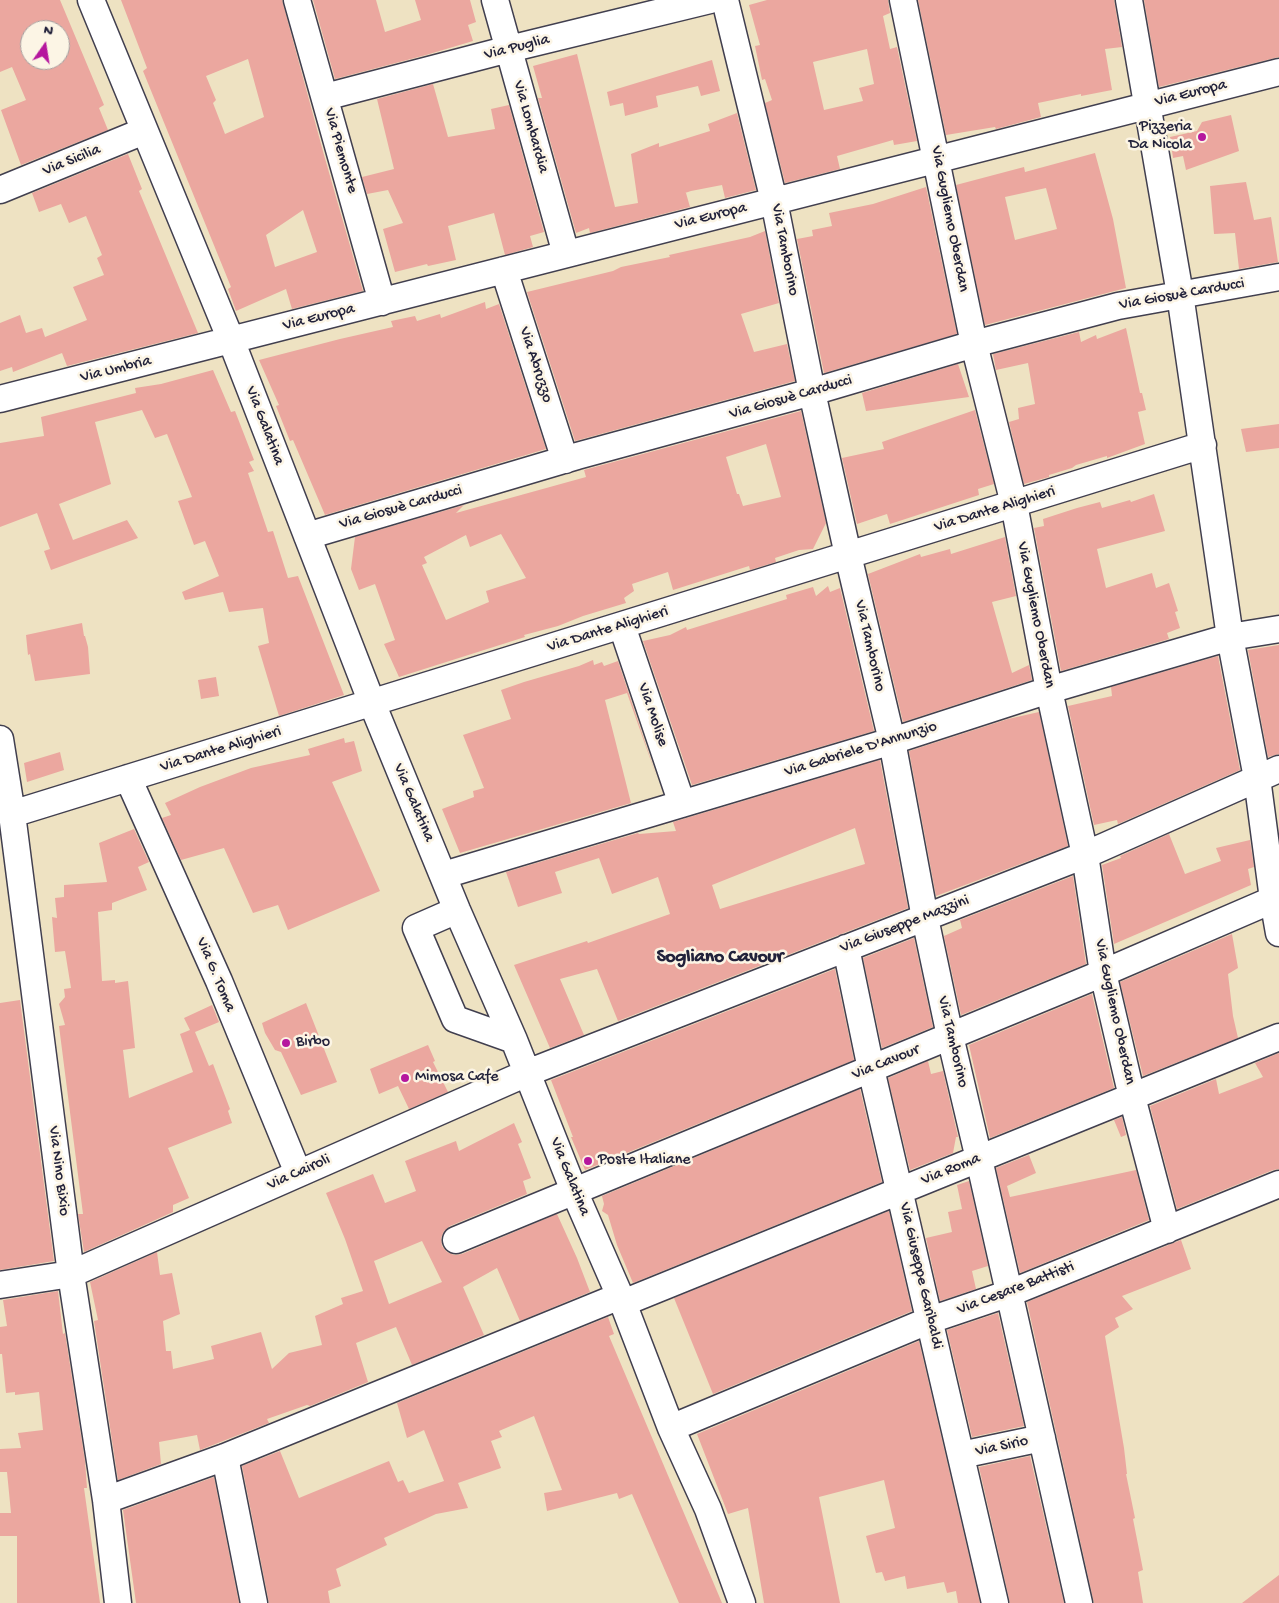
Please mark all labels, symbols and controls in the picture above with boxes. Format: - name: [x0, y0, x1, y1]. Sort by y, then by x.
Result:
- north arrow: [20, 20, 70, 70]
- text: N: [42, 22, 55, 40]
- street label: Via Puglia: [482, 31, 552, 65]
- street label: Via Europa: [1153, 76, 1229, 112]
- street label: Via Lombardia: [508, 79, 552, 175]
- street label: Via Piemonte: [319, 106, 361, 196]
- place label: Pizzeria Da Nicola: [1129, 118, 1192, 156]
- marker: Pizzeria Da Nicola: [1196, 131, 1208, 143]
- street label: Via Sicilia: [40, 141, 104, 181]
- street label: Via Gugliemo Oberdan: [925, 144, 973, 294]
- street label: Via Europa: [673, 199, 749, 235]
- street label: Via Tamborino: [766, 202, 802, 298]
- street label: Via Giosuè Carducci: [1118, 275, 1246, 315]
- street label: Via Europa: [281, 300, 357, 336]
- street label: Via Abruzzo: [514, 325, 556, 405]
- street label: Via Umbria: [79, 352, 153, 388]
- street label: Via Giosuè Carducci: [727, 371, 855, 425]
- street label: Via Galatina: [240, 384, 288, 468]
- street label: Via Giosuè Carducci: [337, 481, 465, 535]
- street label: Via Dante Alighieri: [932, 482, 1058, 538]
- street label: Via Gugliemo Oberdan: [1011, 540, 1059, 690]
- street label: Via Tamborino: [849, 598, 889, 694]
- street label: Via Dante Alighieri: [545, 602, 671, 658]
- street label: Via Molise: [632, 681, 672, 749]
- street label: Via Gabriele D'Annunzio: [782, 718, 940, 782]
- street label: Via Dante Alighieri: [158, 722, 284, 778]
- street label: Via Galatina: [388, 761, 438, 845]
- street label: Via Giuseppe Mazzini: [838, 892, 972, 958]
- street label: Via G. Toma: [191, 935, 239, 1015]
- street label: Via Gugliemo Oberdan: [1089, 937, 1139, 1087]
- district label: Sogliano Cavour: [657, 947, 783, 969]
- street label: Via Tamborino: [932, 994, 972, 1090]
- place label: Birbo: [296, 1033, 330, 1053]
- marker: Birbo: [280, 1037, 292, 1049]
- street label: Via Cavour: [849, 1041, 923, 1085]
- place label: Mimosa Cafe: [415, 1068, 499, 1088]
- marker: Mimosa Cafe: [399, 1072, 411, 1084]
- street label: Via Nino Bixio: [43, 1125, 73, 1217]
- street label: Via Galatina: [545, 1135, 593, 1219]
- street label: Via Roma: [919, 1149, 983, 1191]
- street label: Via Cairoli: [264, 1151, 334, 1195]
- place label: Poste Italiane: [598, 1151, 691, 1171]
- marker: Poste Italiane: [582, 1155, 594, 1167]
- street label: Via Giuseppe Garibaldi: [894, 1201, 946, 1351]
- street label: Via Cesare Battisti: [955, 1258, 1077, 1320]
- street label: Via Sirio: [974, 1432, 1030, 1462]

